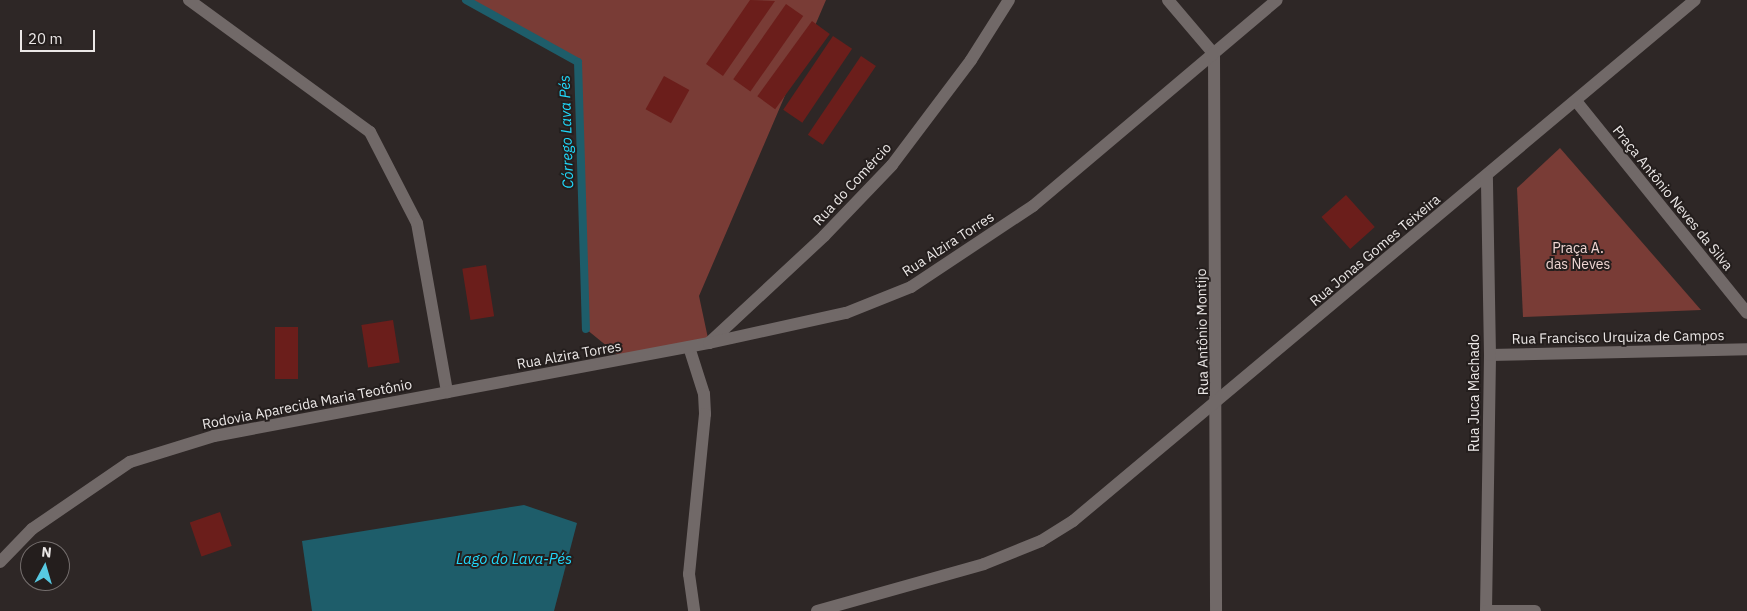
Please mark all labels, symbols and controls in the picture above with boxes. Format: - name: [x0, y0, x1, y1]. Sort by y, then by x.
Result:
- scale bar: [22, 20, 98, 52]
- text: 20 m: [28, 29, 63, 48]
- water label: Córrego Lava Pés: [555, 75, 577, 189]
- street label: Praça Antônio Neves da Silva: [1609, 122, 1737, 274]
- street label: Rua do Comércio: [809, 139, 895, 229]
- street label: Rua Jonas Gomes Teixeira: [1306, 191, 1444, 309]
- street label: Rua Alzira Torres: [899, 208, 997, 280]
- park label: Praça A. das Neves: [1546, 240, 1610, 272]
- street label: Rua Antônio Montijo: [1192, 268, 1212, 396]
- street label: Rua Francisco Urquiza de Campos: [1511, 327, 1725, 347]
- street label: Rua Juca Machado: [1466, 334, 1482, 452]
- street label: Rua Alzira Torres: [515, 338, 623, 372]
- street label: Rodovia Aparecida Maria Teotônio: [201, 375, 413, 433]
- north arrow: [20, 541, 70, 591]
- text: N: [40, 543, 52, 562]
- water label: Lago do Lava-Pés: [456, 550, 572, 568]

